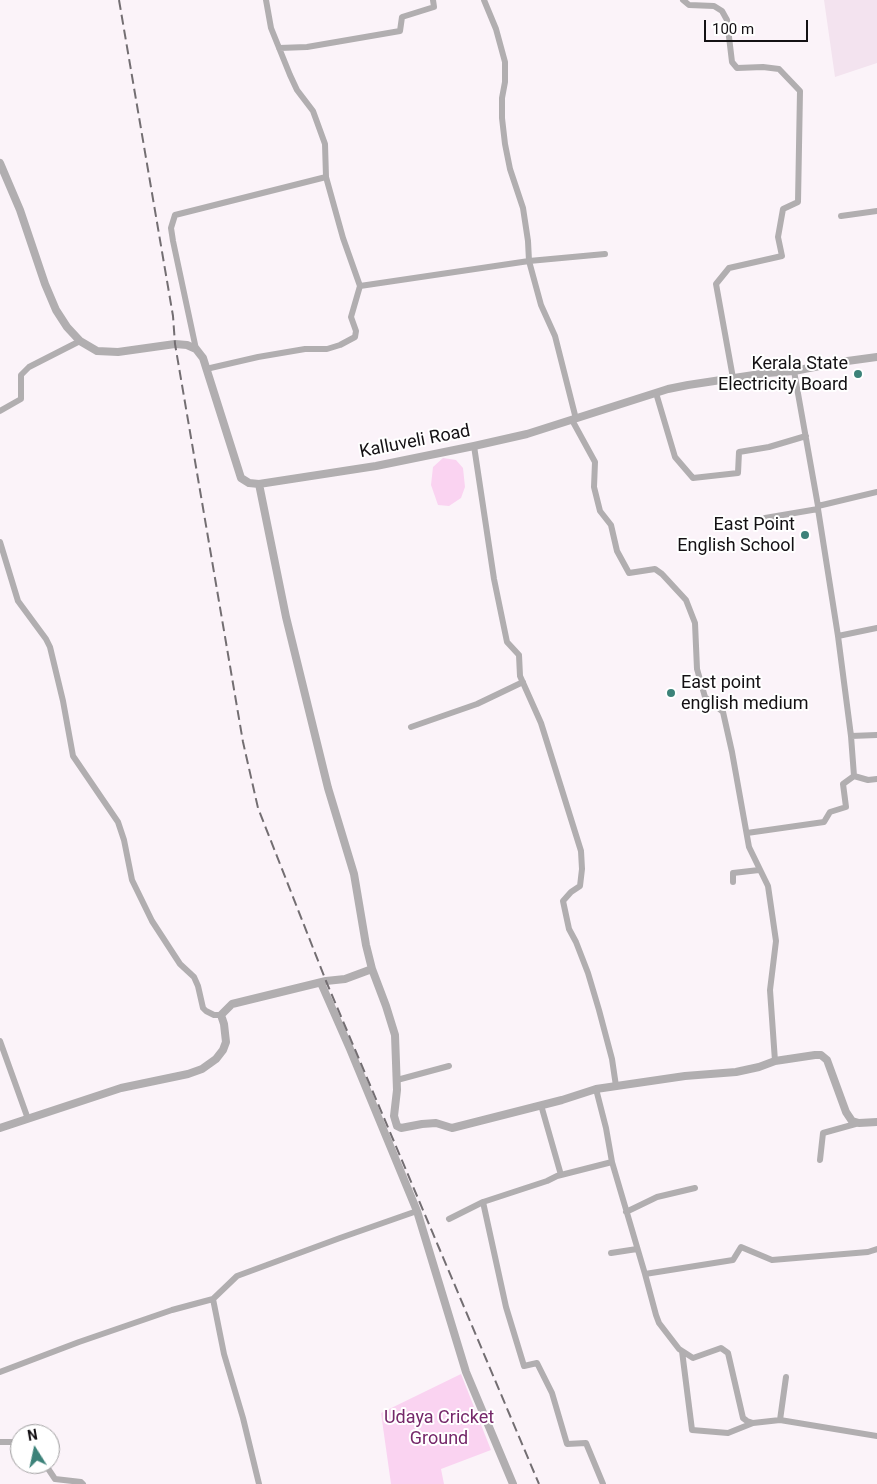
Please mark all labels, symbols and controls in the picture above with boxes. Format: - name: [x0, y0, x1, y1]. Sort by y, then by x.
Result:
- scale bar: [707, 10, 811, 42]
- text: 100 m: [712, 20, 754, 38]
- place label: Kerala State Electricity Board: [718, 353, 848, 396]
- marker: Kerala State Electricity Board: [852, 368, 864, 380]
- street label: Kalluveli Road: [358, 421, 472, 463]
- place label: East Point English School: [677, 514, 795, 556]
- marker: East Point English School: [799, 529, 811, 541]
- place label: East point english medium: [681, 672, 809, 714]
- marker: East point english medium: [665, 687, 677, 699]
- park label: Udaya Cricket Ground: [384, 1407, 494, 1450]
- north arrow: [10, 1424, 60, 1474]
- text: N: [26, 1426, 39, 1444]

